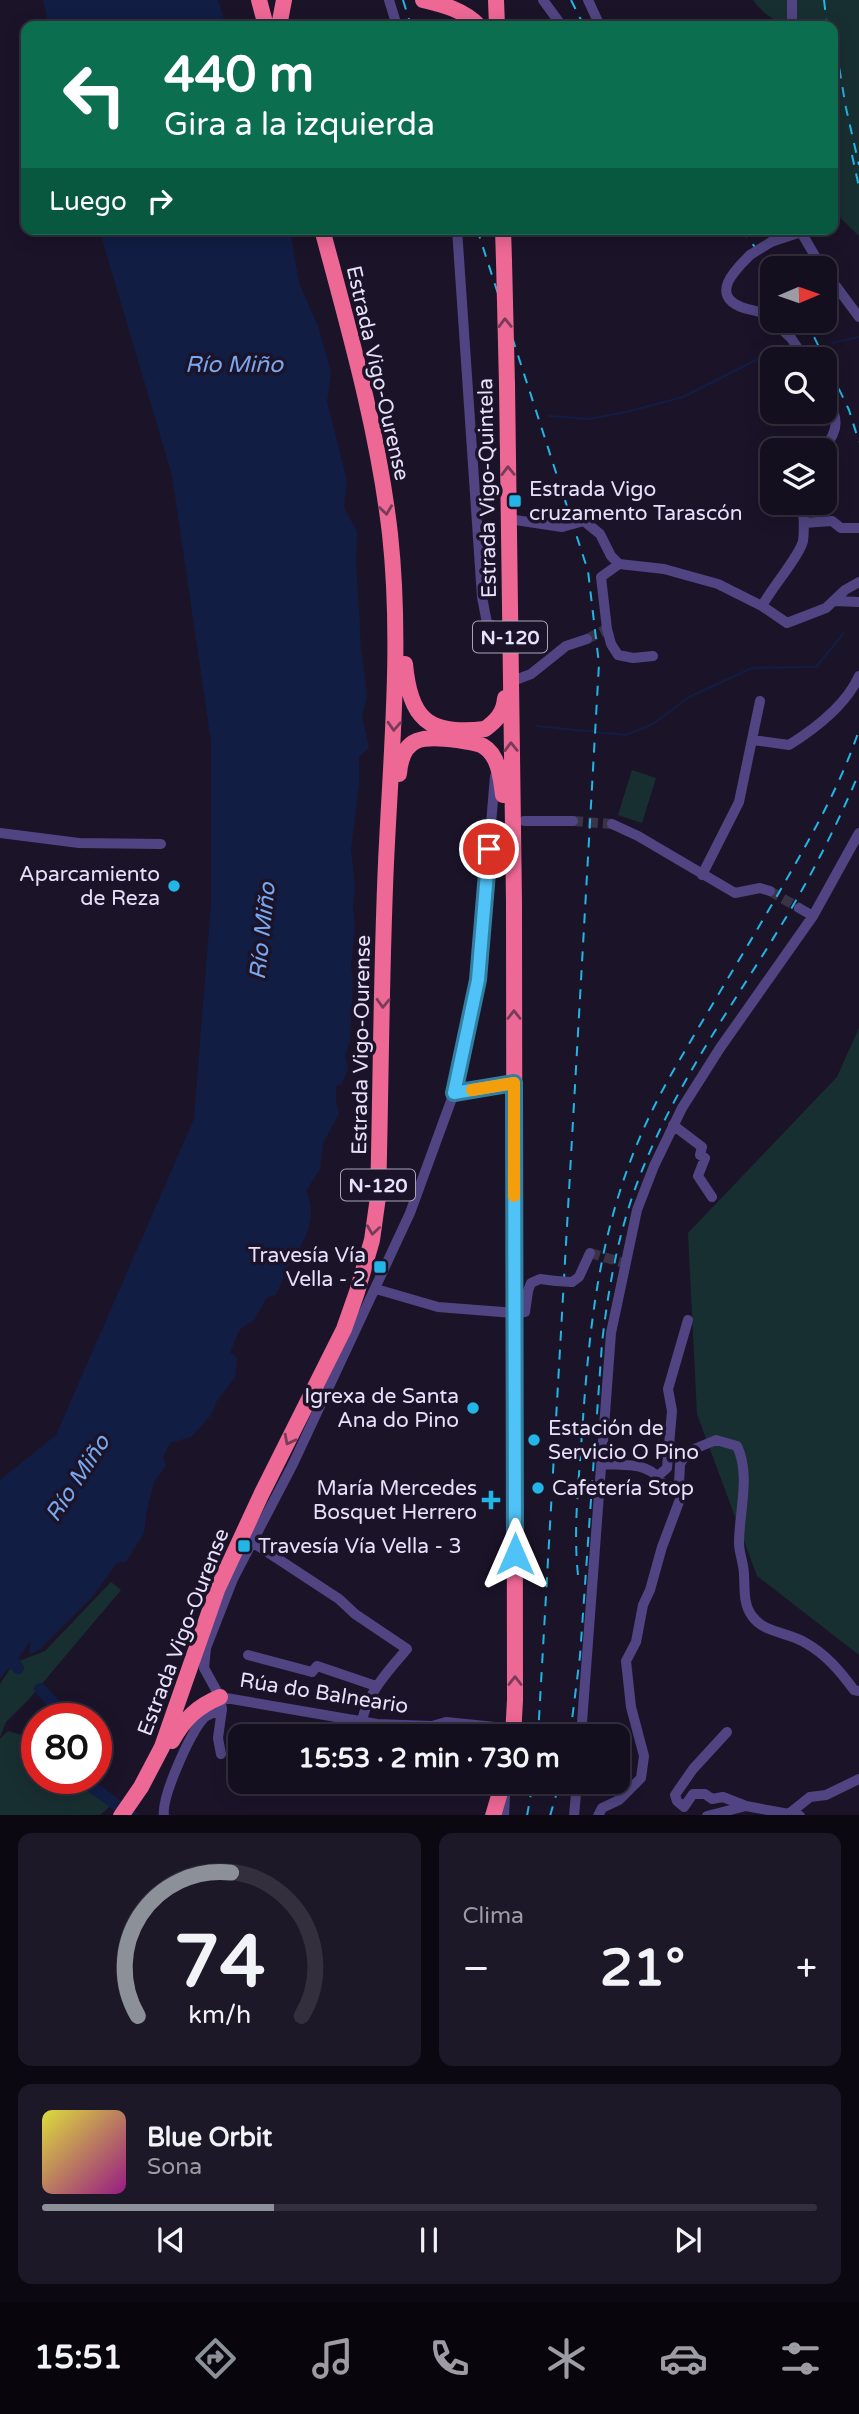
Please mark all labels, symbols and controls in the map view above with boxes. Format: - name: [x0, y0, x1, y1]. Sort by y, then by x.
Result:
- text: 440 m: [164, 46, 314, 105]
- icon: left: [49, 49, 140, 140]
- text: Gira a la izquierda: [164, 106, 435, 144]
- icon: right: [141, 182, 179, 220]
- text: Luego: [49, 186, 127, 217]
- north arrow: [760, 256, 836, 332]
- map controls: [760, 256, 837, 515]
- street label: Estrada Vigo-Ourense: [341, 263, 414, 483]
- one-way arrow: [497, 317, 513, 327]
- button: search: [760, 347, 837, 424]
- water label: Río Miño: [185, 351, 284, 379]
- street label: Estrada Vigo-Quintela: [473, 378, 502, 598]
- button: layers: [760, 438, 837, 515]
- one-way arrow: [500, 465, 516, 476]
- place label: Estrada Vigo cruzamento Tarascón: [529, 477, 743, 526]
- marker: Estrada Vigo cruzamento Tarascón: [507, 493, 523, 509]
- one-way arrow: [378, 505, 393, 516]
- road number: N-120: [473, 622, 547, 652]
- one-way arrow: [386, 721, 401, 732]
- one-way arrow: [503, 741, 519, 752]
- pin: [459, 819, 519, 879]
- icon: arrive: [470, 830, 508, 868]
- place label: Aparcamiento de Reza: [19, 862, 160, 911]
- marker: Aparcamiento de Reza: [166, 878, 182, 894]
- water label: Río Miño: [244, 880, 282, 981]
- street label: Estrada Vigo-Ourense: [347, 935, 376, 1155]
- one-way arrow: [375, 998, 391, 1009]
- one-way arrow: [506, 1009, 522, 1019]
- road number: N-120: [341, 1170, 415, 1200]
- one-way arrow: [366, 1224, 381, 1236]
- place label: Travesía Vía Vella - 2: [248, 1243, 366, 1292]
- marker: Travesía Vía Vella - 2: [372, 1259, 388, 1275]
- place label: Igrexa de Santa Ana do Pino: [304, 1384, 459, 1433]
- marker: Igrexa de Santa Ana do Pino: [465, 1400, 481, 1416]
- place label: Estación de Servicio O Pino: [548, 1416, 699, 1465]
- water label: Río Miño: [39, 1429, 117, 1527]
- marker: Estación de Servicio O Pino: [526, 1432, 542, 1448]
- one-way arrow: [283, 1433, 297, 1445]
- place label: María Mercedes Bosquet Herrero: [313, 1476, 477, 1525]
- place label: Cafetería Stop: [552, 1476, 694, 1501]
- marker: Cafetería Stop: [530, 1480, 546, 1496]
- marker: María Mercedes Bosquet Herrero: [483, 1492, 499, 1508]
- position arrow: [478, 1517, 552, 1591]
- street label: Estrada Vigo-Ourense: [132, 1525, 235, 1739]
- place label: Travesía Vía Vella - 3: [258, 1534, 462, 1559]
- marker: Travesía Vía Vella - 3: [236, 1538, 252, 1554]
- street label: Rúa do Balneario: [238, 1668, 410, 1719]
- one-way arrow: [507, 1675, 523, 1685]
- speed limit sign: 80: [21, 1703, 112, 1794]
- text: 15:53 · 2 min · 730 m: [298, 1743, 560, 1774]
- text: Clima: [463, 1902, 524, 1930]
- text: 74: [174, 1919, 265, 2007]
- text: 21°: [600, 1937, 685, 2000]
- text: −: [463, 1946, 490, 1992]
- text: +: [796, 1946, 817, 1992]
- text: km/h: [188, 1999, 251, 2029]
- text: Blue Orbit: [147, 2122, 272, 2153]
- text: Sona: [147, 2153, 202, 2181]
- icon: previous: [152, 2221, 190, 2259]
- icon: pause: [410, 2221, 448, 2259]
- icon: next: [669, 2221, 707, 2259]
- icon: directions: [191, 2334, 240, 2383]
- icon: music: [308, 2334, 357, 2383]
- icon: phone: [425, 2334, 474, 2383]
- icon: climate: [542, 2334, 591, 2383]
- icon: car: [659, 2334, 708, 2383]
- icon: filters: [776, 2334, 825, 2383]
- text: 15:51: [34, 2339, 123, 2377]

